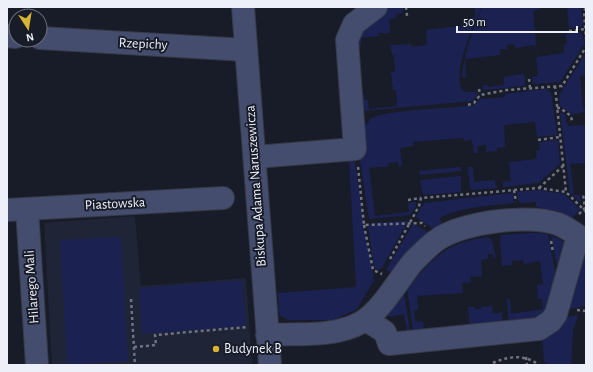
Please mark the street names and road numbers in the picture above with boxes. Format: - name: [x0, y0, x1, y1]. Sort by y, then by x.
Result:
- street label: Rzepichy: [118, 36, 168, 52]
- street label: Biskupa Adama Naruszewicza: [243, 104, 269, 267]
- street label: Piastowska: [84, 195, 146, 213]
- street label: Hilarego Mali: [22, 250, 42, 324]

